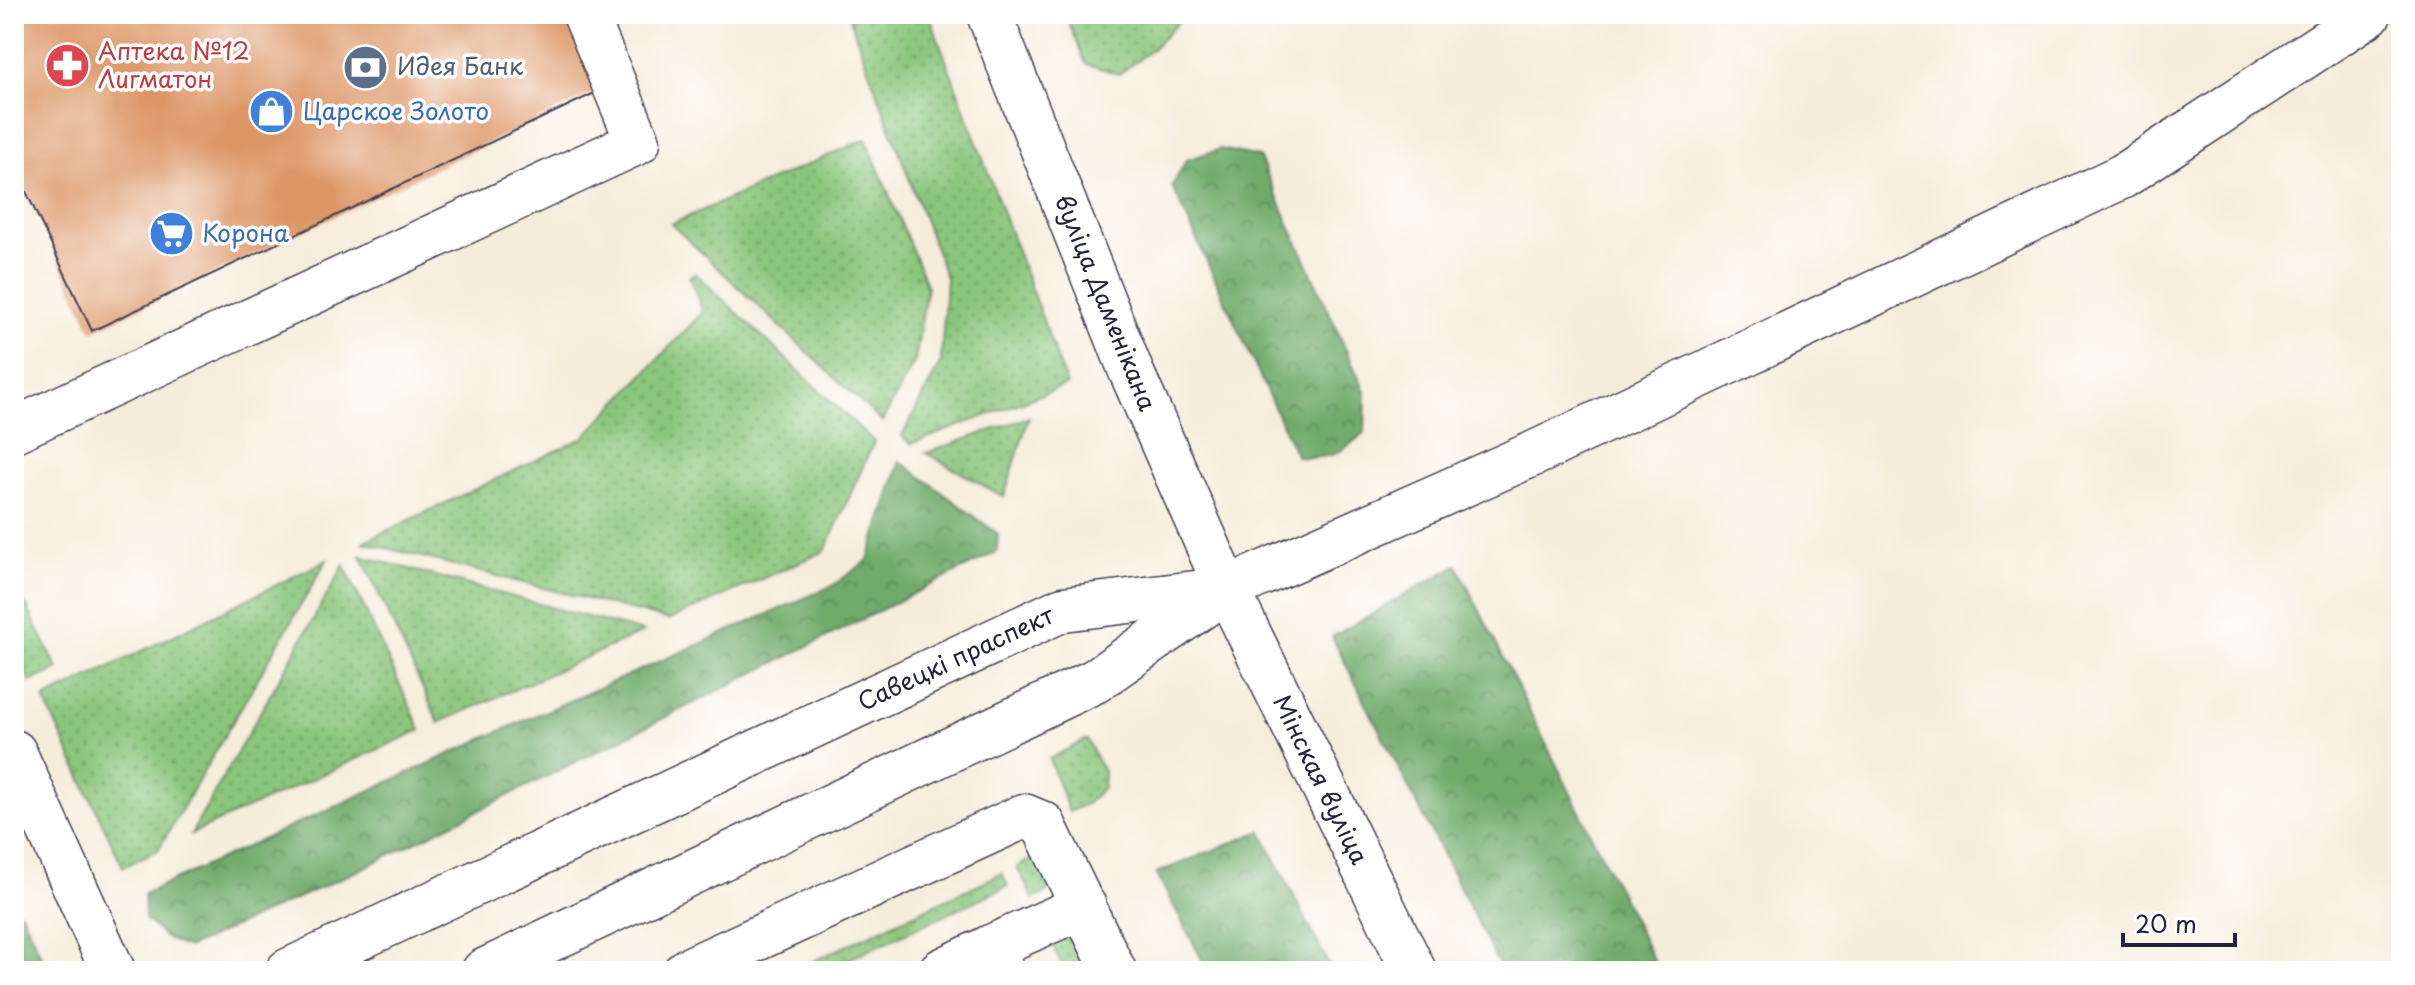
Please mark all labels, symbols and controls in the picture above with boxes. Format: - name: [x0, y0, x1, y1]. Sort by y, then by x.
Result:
- place label: Аптека №12 Лигматон: [98, 32, 250, 96]
- pharmacy icon: Аптека №12 Лигматон: [43, 42, 91, 90]
- bank icon: Идея Банк: [342, 43, 390, 91]
- place label: Идея Банк: [397, 47, 524, 83]
- shop icon: Царское Золото: [248, 88, 296, 136]
- place label: Царское Золото: [303, 92, 489, 128]
- street label: вуліца Даменікана: [1047, 189, 1167, 416]
- supermarket icon: Корона: [147, 210, 195, 258]
- place label: Корона: [202, 214, 289, 250]
- street label: Савецкі праспект: [851, 596, 1059, 718]
- street label: Мінская вуліца: [1265, 688, 1379, 870]
- scale bar: [2123, 897, 2235, 947]
- text: 20 m: [2135, 905, 2197, 941]

